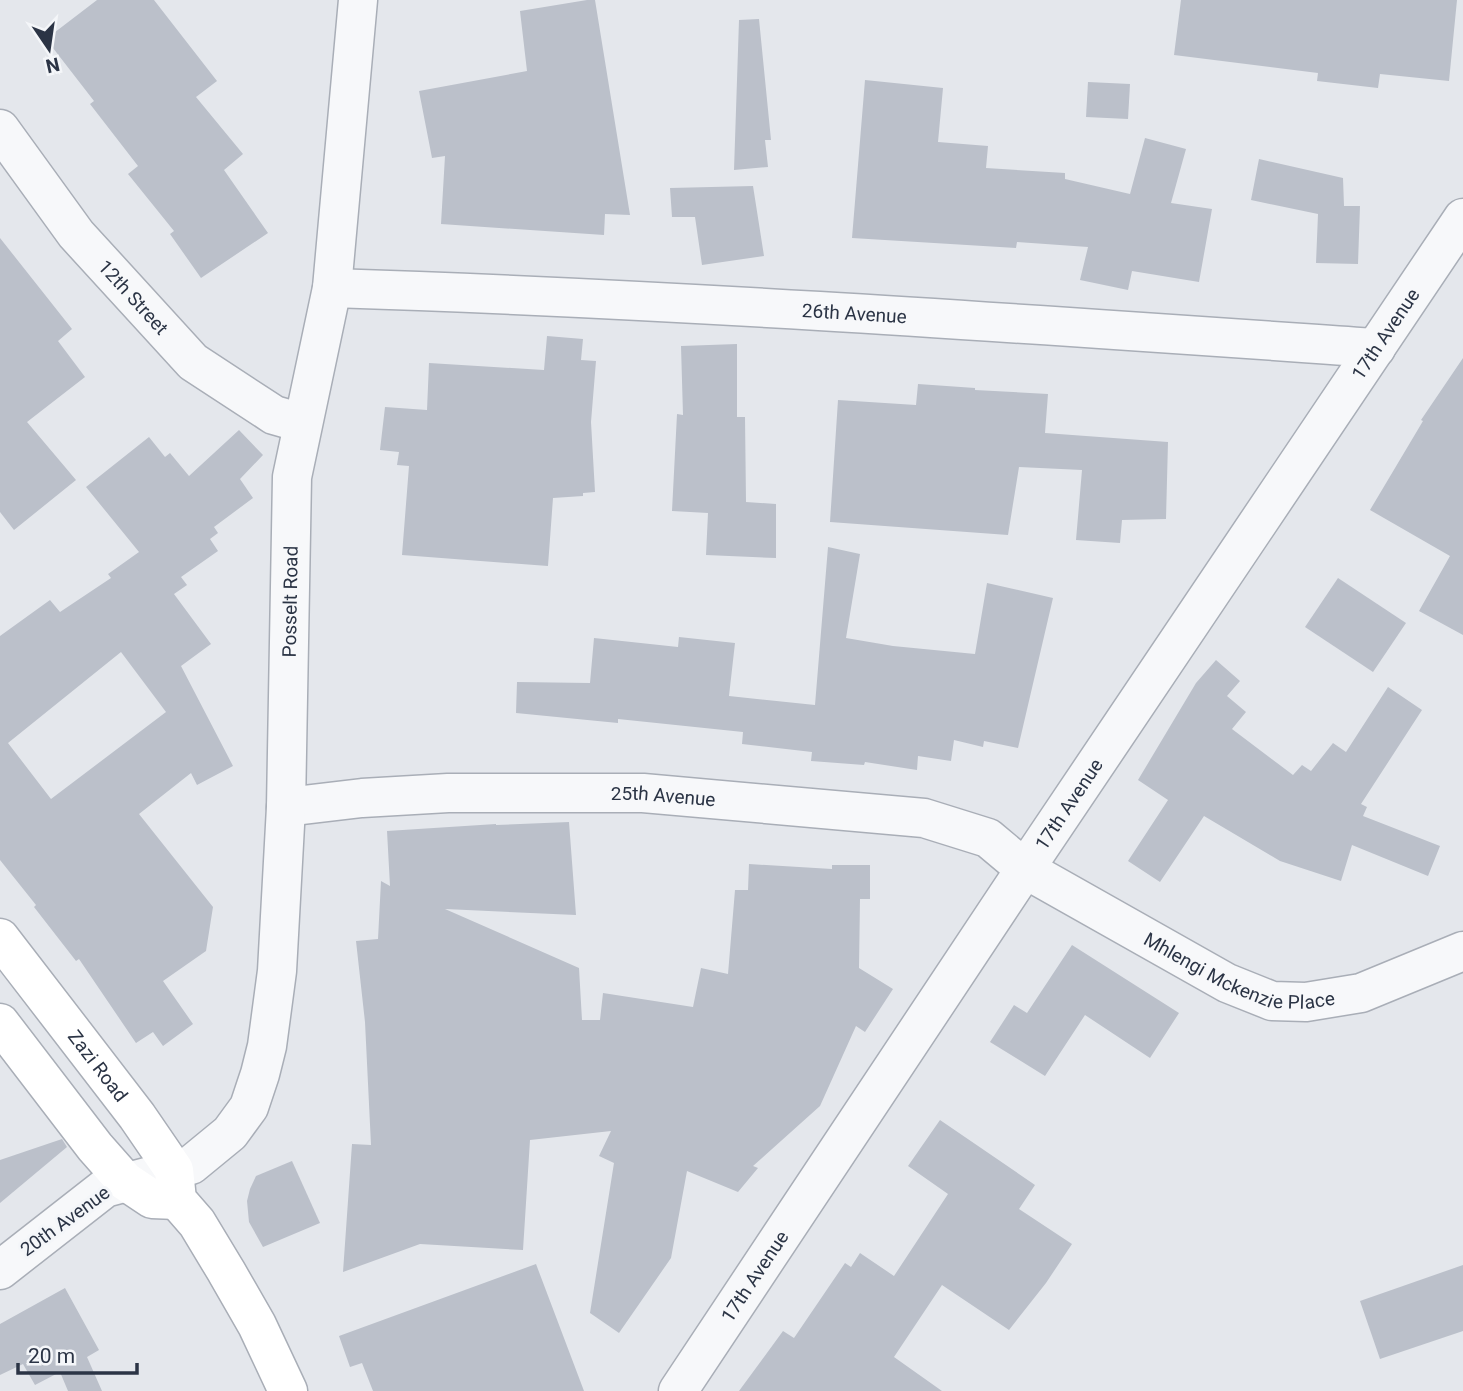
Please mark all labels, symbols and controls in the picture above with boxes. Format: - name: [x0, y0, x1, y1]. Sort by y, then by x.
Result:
- north arrow: [14, 14, 84, 84]
- text: N: [44, 52, 62, 78]
- street label: 12th Street: [94, 255, 173, 339]
- street label: 17th Avenue: [1346, 284, 1424, 384]
- street label: 26th Avenue: [801, 299, 907, 328]
- street label: Posselt Road: [277, 545, 302, 657]
- street label: 17th Avenue: [1030, 754, 1107, 854]
- street label: 25th Avenue: [611, 781, 717, 811]
- street label: Mhlengi Mckenzie Place: [1140, 927, 1336, 1014]
- street label: Zazi Road: [63, 1025, 133, 1106]
- street label: 20th Avenue: [16, 1181, 114, 1261]
- street label: 17th Avenue: [716, 1226, 793, 1326]
- scale bar: [18, 1332, 136, 1376]
- text: 20 m: [28, 1344, 75, 1368]

